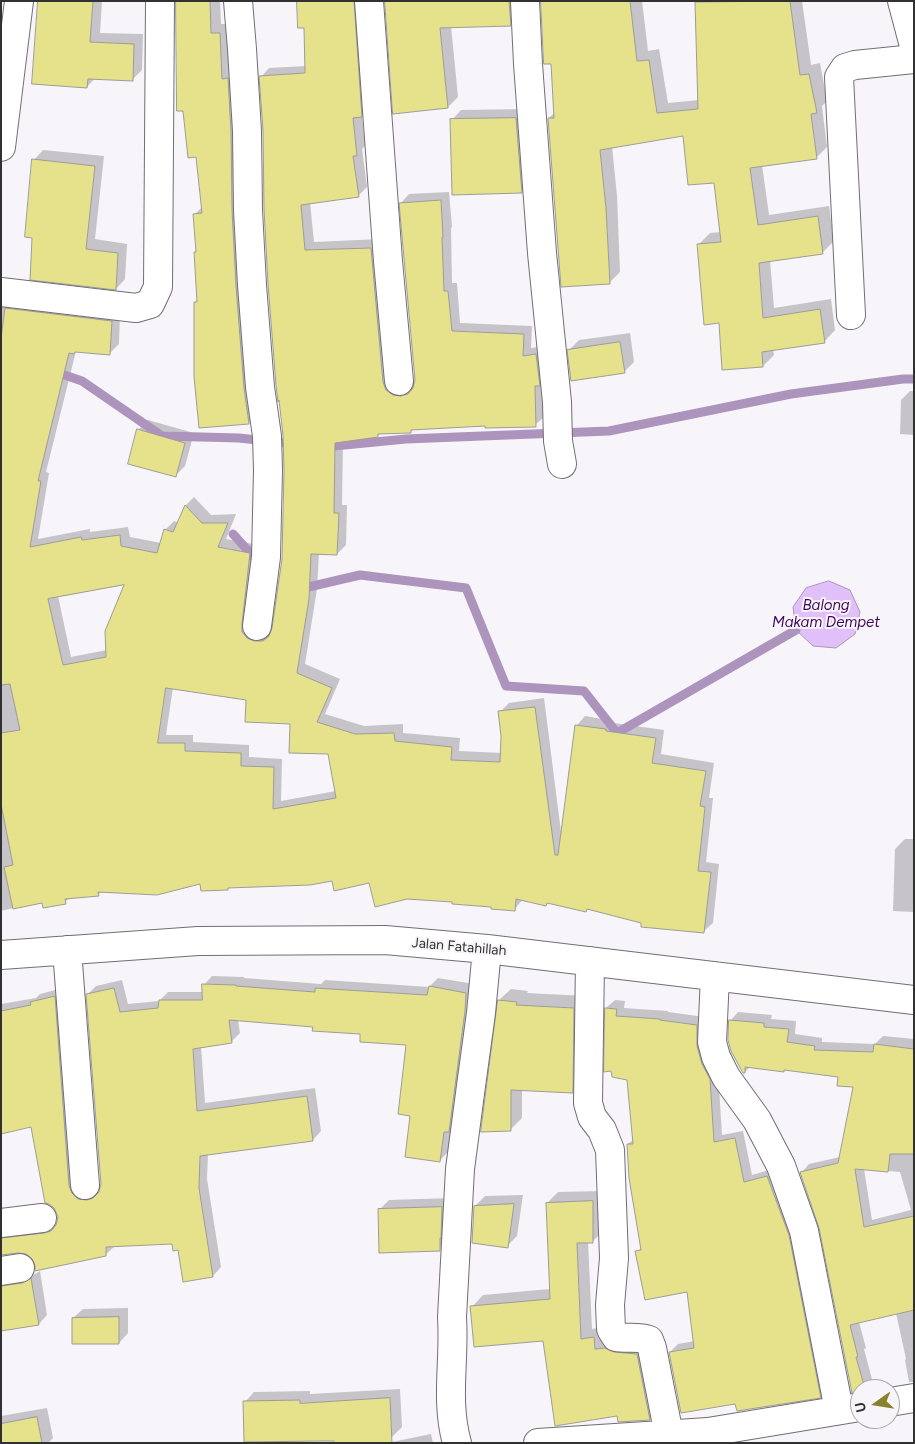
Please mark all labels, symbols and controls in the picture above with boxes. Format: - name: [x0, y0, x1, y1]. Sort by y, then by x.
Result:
- water label: Balong Makam Dempet: [772, 597, 880, 632]
- street label: Jalan Fatahillah: [411, 934, 507, 960]
- north arrow: [850, 1379, 900, 1429]
- text: U: [851, 1401, 870, 1414]

